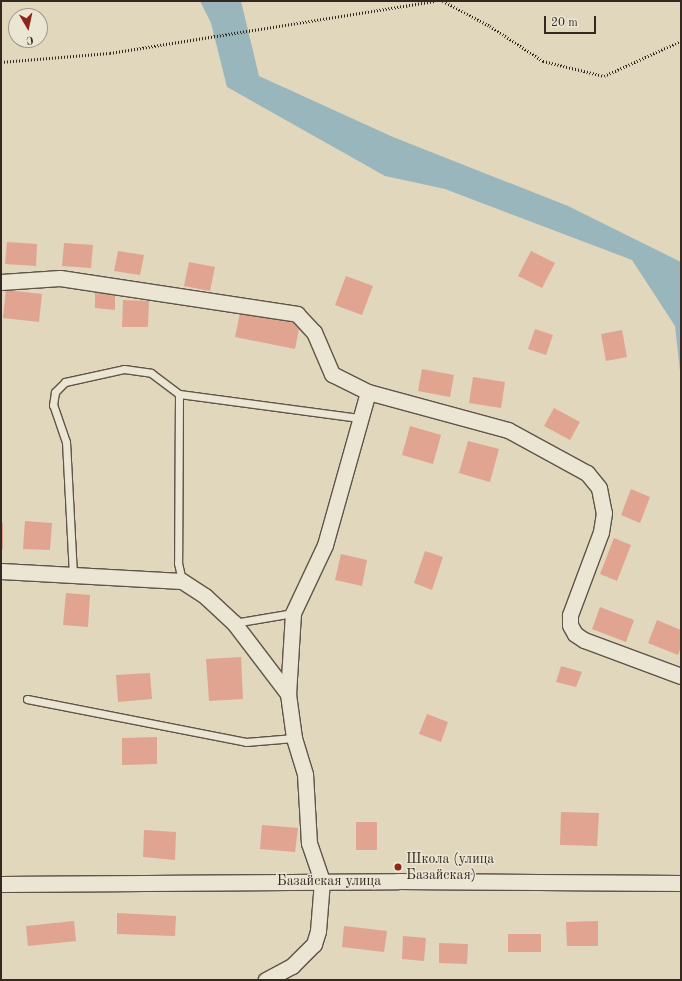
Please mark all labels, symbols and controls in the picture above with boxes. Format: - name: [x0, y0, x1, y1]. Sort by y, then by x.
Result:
- north arrow: [8, 8, 48, 48]
- scale bar: [546, 8, 598, 34]
- text: 20 m: [551, 17, 578, 29]
- text: С: [25, 33, 34, 45]
- place label: Школа (улица Базайская): [406, 851, 494, 884]
- marker: Школа (улица Базайская): [393, 862, 403, 872]
- street label: Базайская улица: [277, 873, 381, 889]

